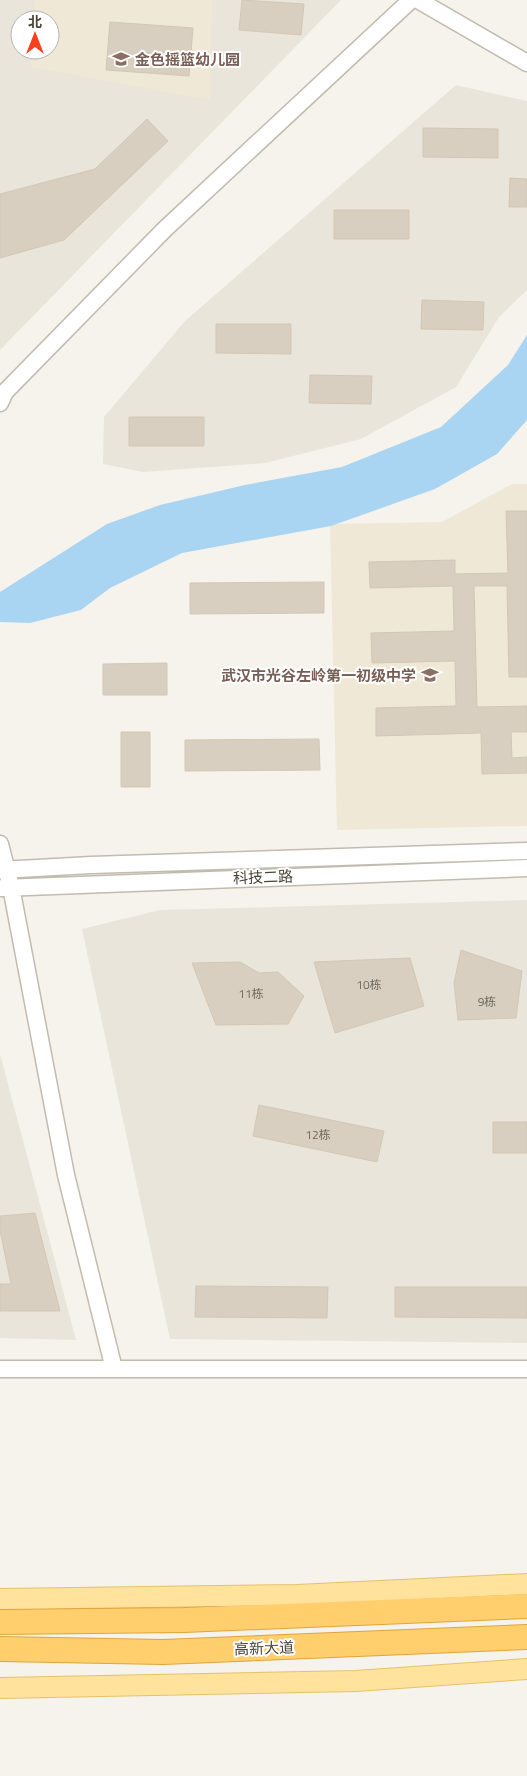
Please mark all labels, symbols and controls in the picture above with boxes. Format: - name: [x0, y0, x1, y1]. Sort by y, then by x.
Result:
- north arrow: [10, 10, 60, 60]
- text: 北: [28, 11, 42, 32]
- place label: 金色摇篮幼儿园: [135, 48, 240, 71]
- school or university icon: 金色摇篮幼儿园: [111, 49, 131, 69]
- place label: 武汉市光谷左岭第一初级中学: [221, 664, 416, 687]
- school or university icon: 武汉市光谷左岭第一初级中学: [420, 665, 440, 685]
- street label: 科技二路: [233, 864, 293, 890]
- house number: 10栋: [356, 975, 382, 994]
- house number: 11栋: [238, 984, 264, 1003]
- house number: 9栋: [478, 992, 496, 1011]
- house number: 12栋: [305, 1125, 331, 1144]
- street label: 高新大道: [234, 1635, 294, 1661]

